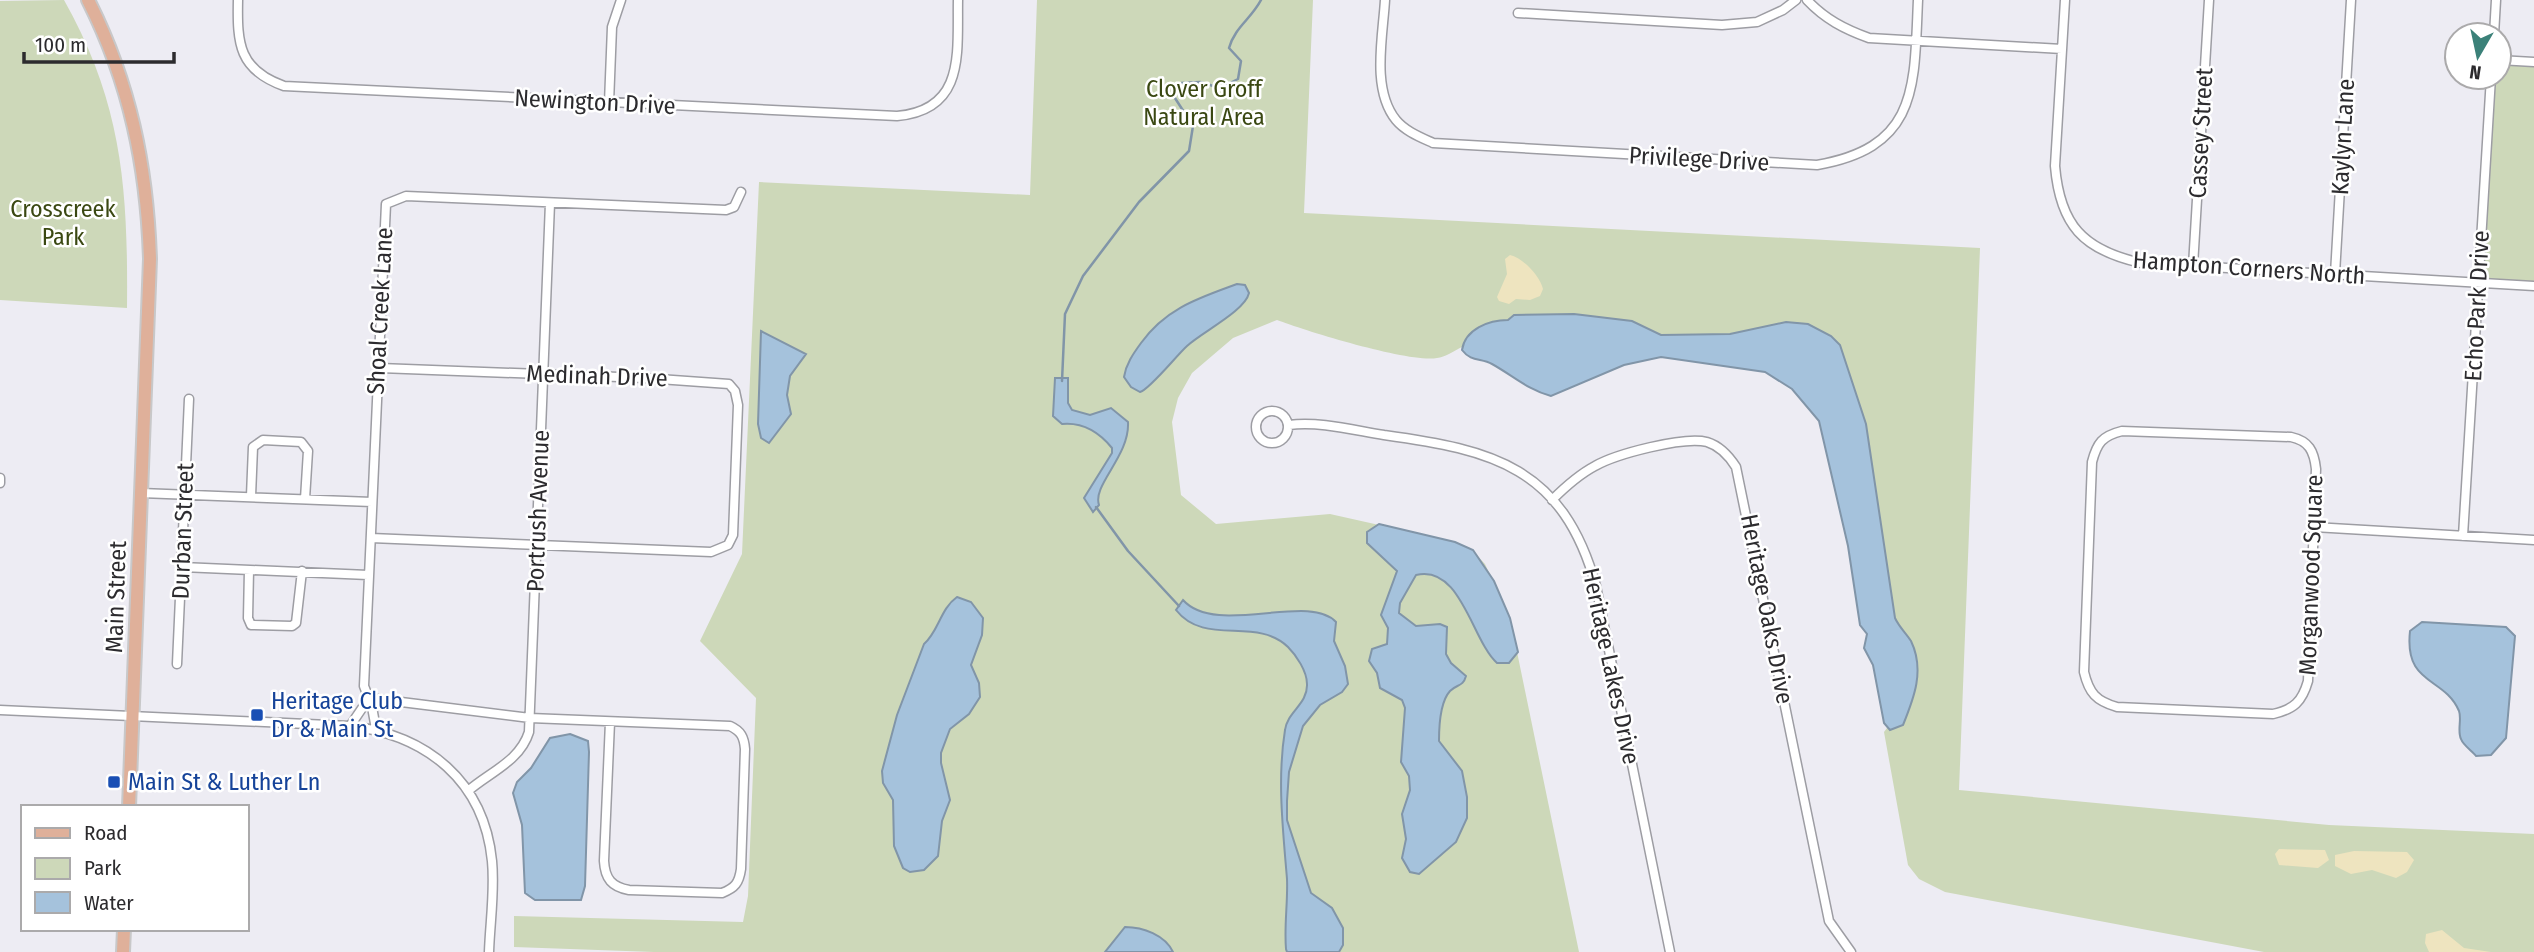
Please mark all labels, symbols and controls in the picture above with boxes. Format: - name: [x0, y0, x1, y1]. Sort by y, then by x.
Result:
- scale bar: [24, 21, 175, 65]
- north arrow: [2443, 21, 2513, 91]
- text: 100 m: [35, 32, 86, 58]
- text: N: [2468, 60, 2483, 85]
- street label: Cassey Street: [2184, 67, 2218, 199]
- park label: Clover Groff Natural Area: [1143, 75, 1265, 131]
- street label: Kaylyn Lane: [2326, 78, 2360, 196]
- street label: Newington Drive: [514, 84, 676, 120]
- street label: Privilege Drive: [1628, 141, 1770, 177]
- park label: Crosscreek Park: [10, 195, 116, 251]
- street label: Shoal Creek Lane: [362, 227, 398, 395]
- street label: Echo Park Drive: [2459, 230, 2495, 382]
- street label: Hampton Corners North: [2132, 246, 2366, 290]
- street label: Medinah Drive: [526, 360, 668, 392]
- street label: Portrush Avenue: [521, 429, 555, 593]
- street label: Durban Street: [167, 462, 199, 600]
- street label: Morganwood Square: [2293, 474, 2329, 676]
- street label: Heritage Oaks Drive: [1735, 512, 1799, 706]
- street label: Main Street: [100, 540, 132, 654]
- street label: Heritage Lakes Drive: [1576, 565, 1646, 767]
- place label: Heritage Club Dr & Main St: [271, 687, 403, 743]
- marker: Heritage Club Dr & Main St: [249, 707, 265, 723]
- place label: Main St & Luther Ln: [128, 768, 320, 796]
- marker: Main St & Luther Ln: [106, 774, 122, 790]
- legend: [21, 805, 248, 931]
- text: Road: [84, 820, 128, 846]
- text: Park: [84, 855, 122, 881]
- text: Water: [84, 890, 134, 916]

